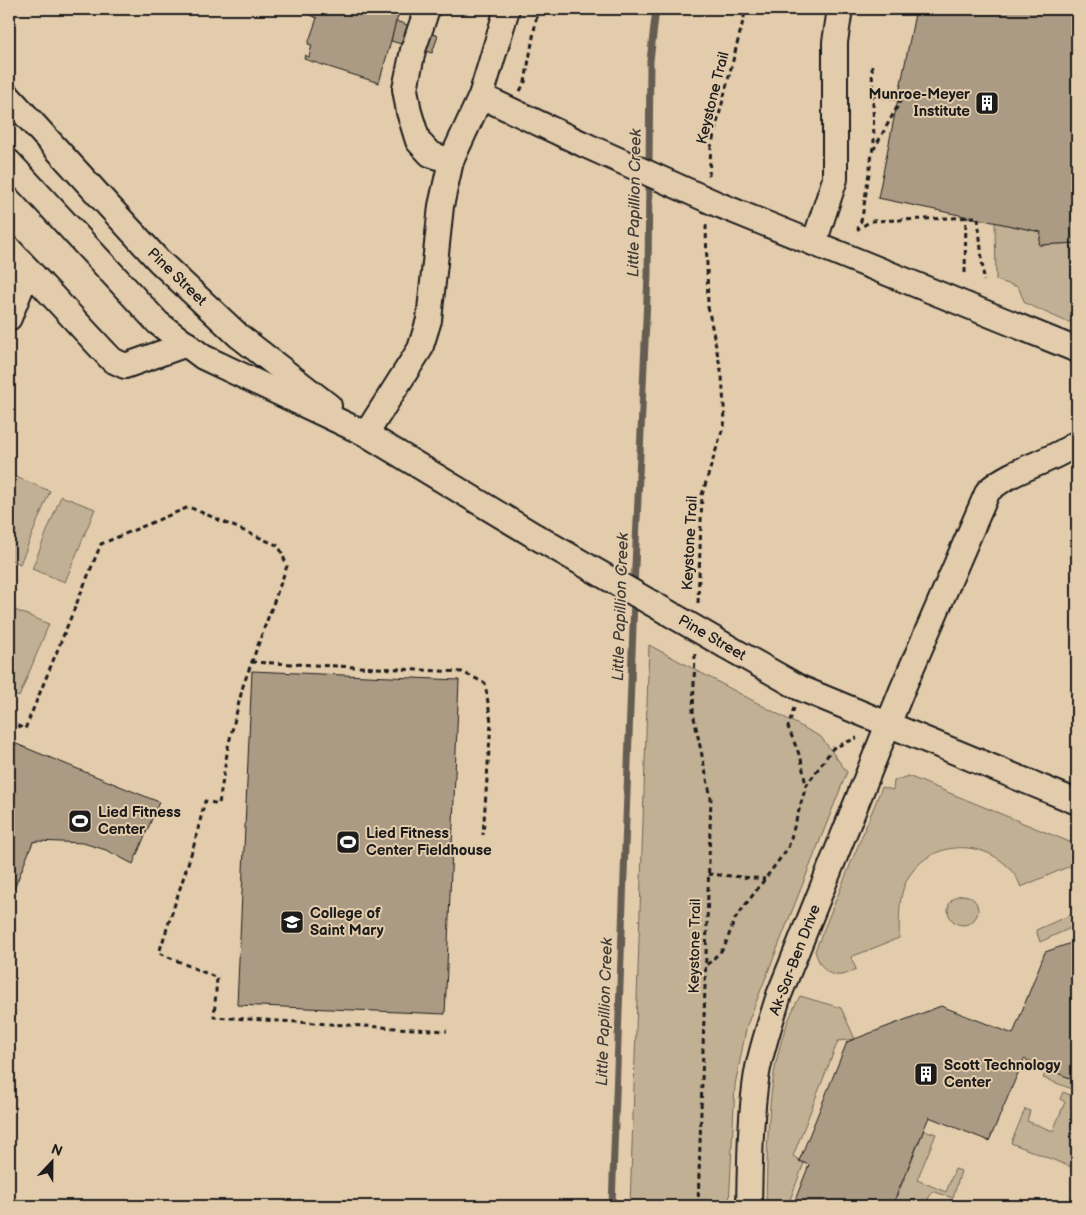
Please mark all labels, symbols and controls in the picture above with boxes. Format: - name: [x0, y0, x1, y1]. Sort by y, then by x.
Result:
- street label: Keystone Trail: [692, 50, 734, 146]
- place label: Munroe-Meyer Institute: [869, 85, 971, 121]
- building icon: Munroe-Meyer Institute: [974, 90, 1000, 116]
- water label: Little Papillion Creek: [624, 128, 646, 277]
- street label: Pine Street: [143, 244, 211, 310]
- street label: Keystone Trail: [678, 495, 702, 591]
- water label: Little Papillion Creek: [609, 531, 633, 681]
- street label: Pine Street: [675, 611, 750, 665]
- place label: Lied Fitness Center: [98, 803, 181, 839]
- sports icon: Lied Fitness Center: [67, 808, 93, 834]
- place label: Lied Fitness Center Fieldhouse: [366, 824, 492, 860]
- sports icon: Lied Fitness Center Fieldhouse: [335, 829, 361, 855]
- street label: Keystone Trail: [685, 899, 705, 993]
- street label: Ak-Sar-Ben Drive: [765, 902, 825, 1018]
- place label: College of Saint Mary: [310, 904, 384, 940]
- school or university icon: College of Saint Mary: [279, 909, 305, 935]
- water label: Little Papillion Creek: [593, 936, 617, 1086]
- place label: Scott Technology Center: [944, 1056, 1061, 1092]
- building icon: Scott Technology Center: [913, 1061, 939, 1087]
- north arrow: [28, 1138, 78, 1188]
- text: N: [49, 1141, 65, 1160]

